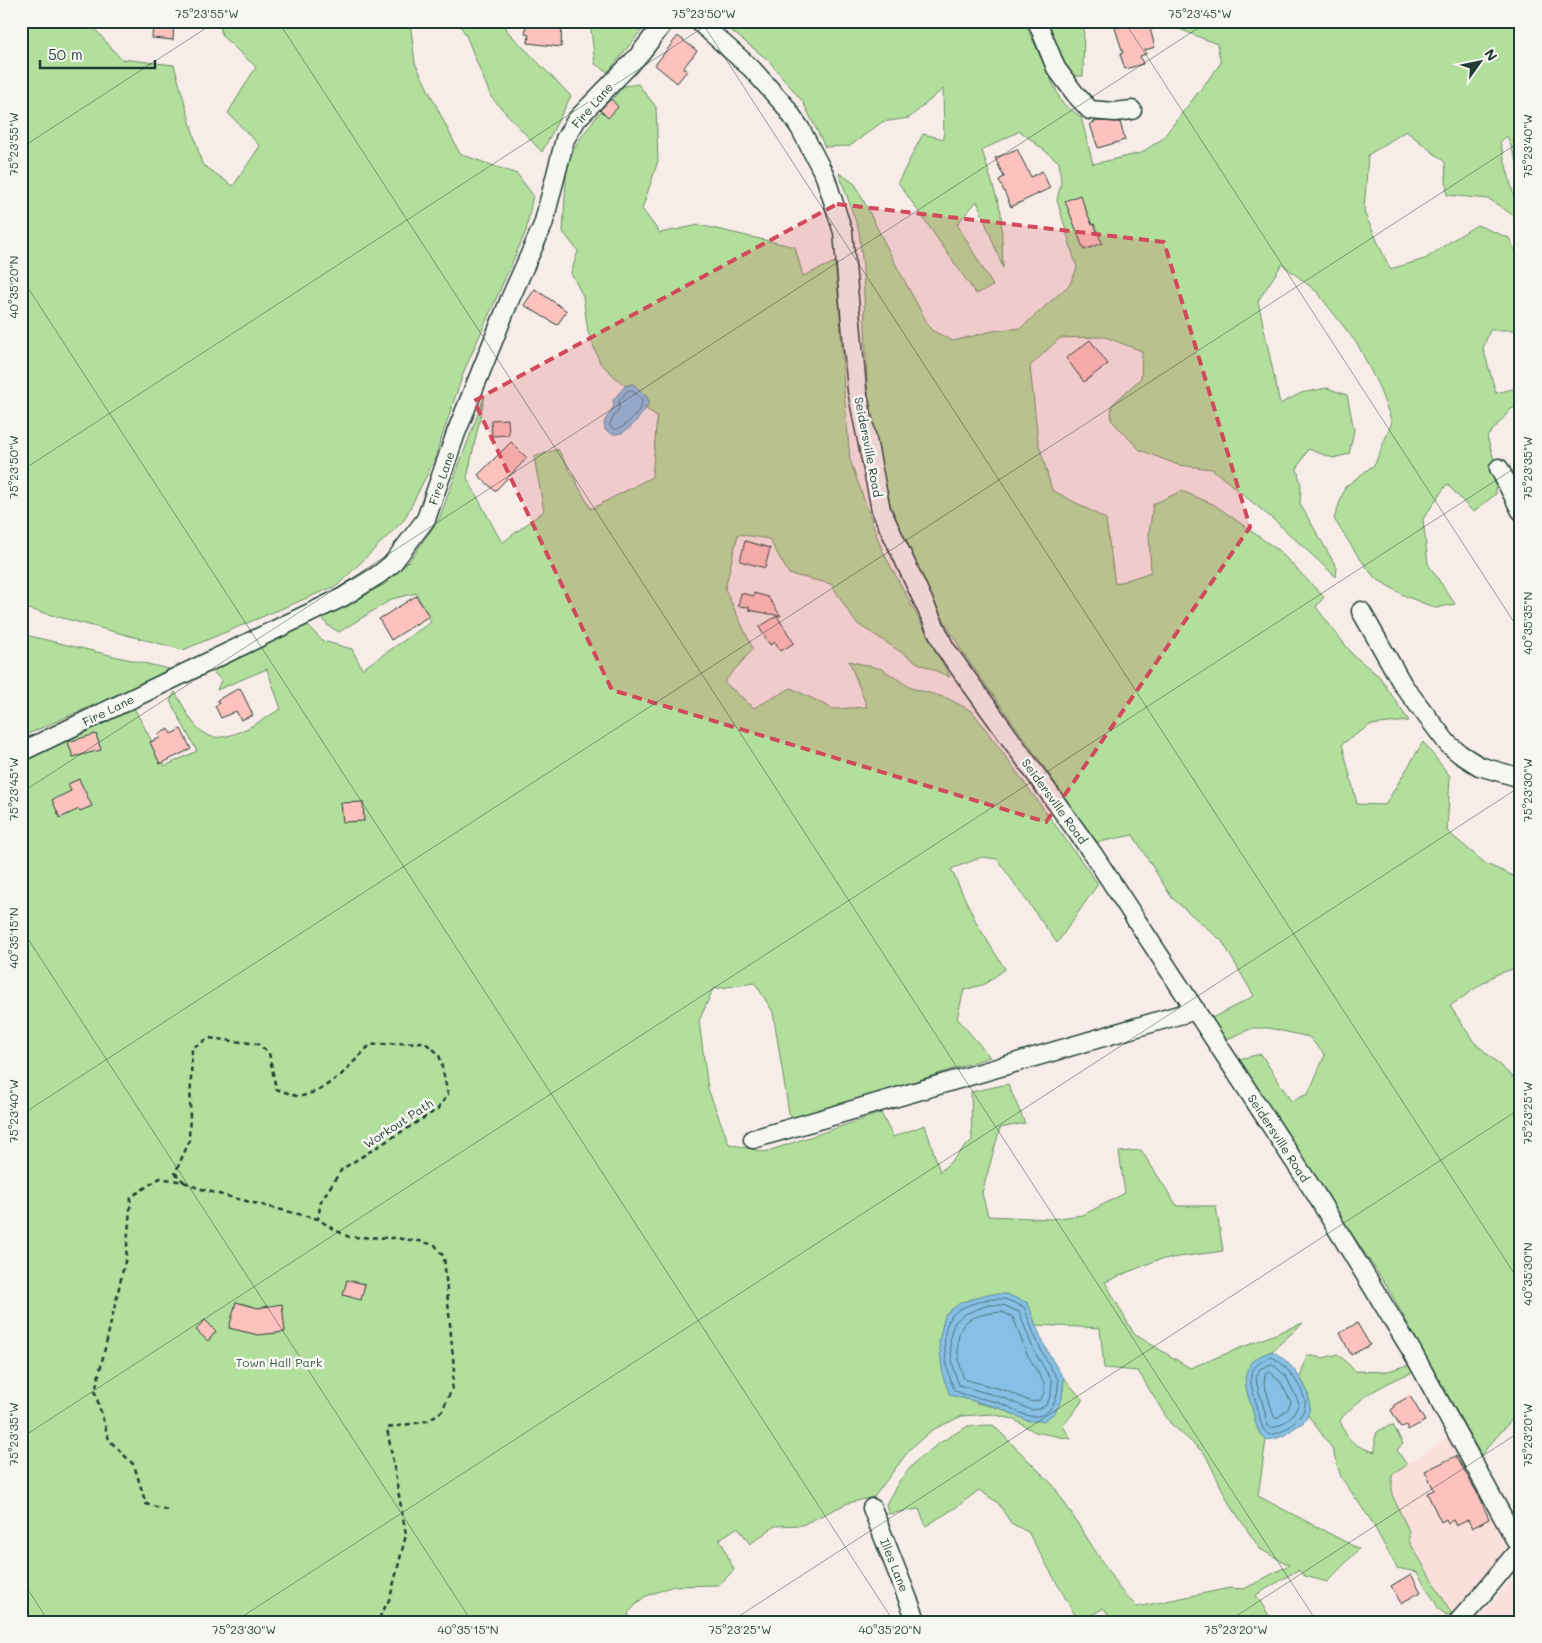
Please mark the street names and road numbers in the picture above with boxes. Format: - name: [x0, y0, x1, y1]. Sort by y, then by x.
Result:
- street label: Fire Lane: [568, 79, 616, 131]
- street label: Seidersville Road: [851, 395, 887, 499]
- street label: Fire Lane: [424, 449, 458, 507]
- street label: Fire Lane: [80, 691, 136, 729]
- street label: Seidersville Road: [1019, 755, 1092, 847]
- street label: Seidersville Road: [1245, 1091, 1314, 1185]
- street label: Workout Path: [360, 1094, 436, 1151]
- street label: Illes Lane: [877, 1536, 913, 1594]

